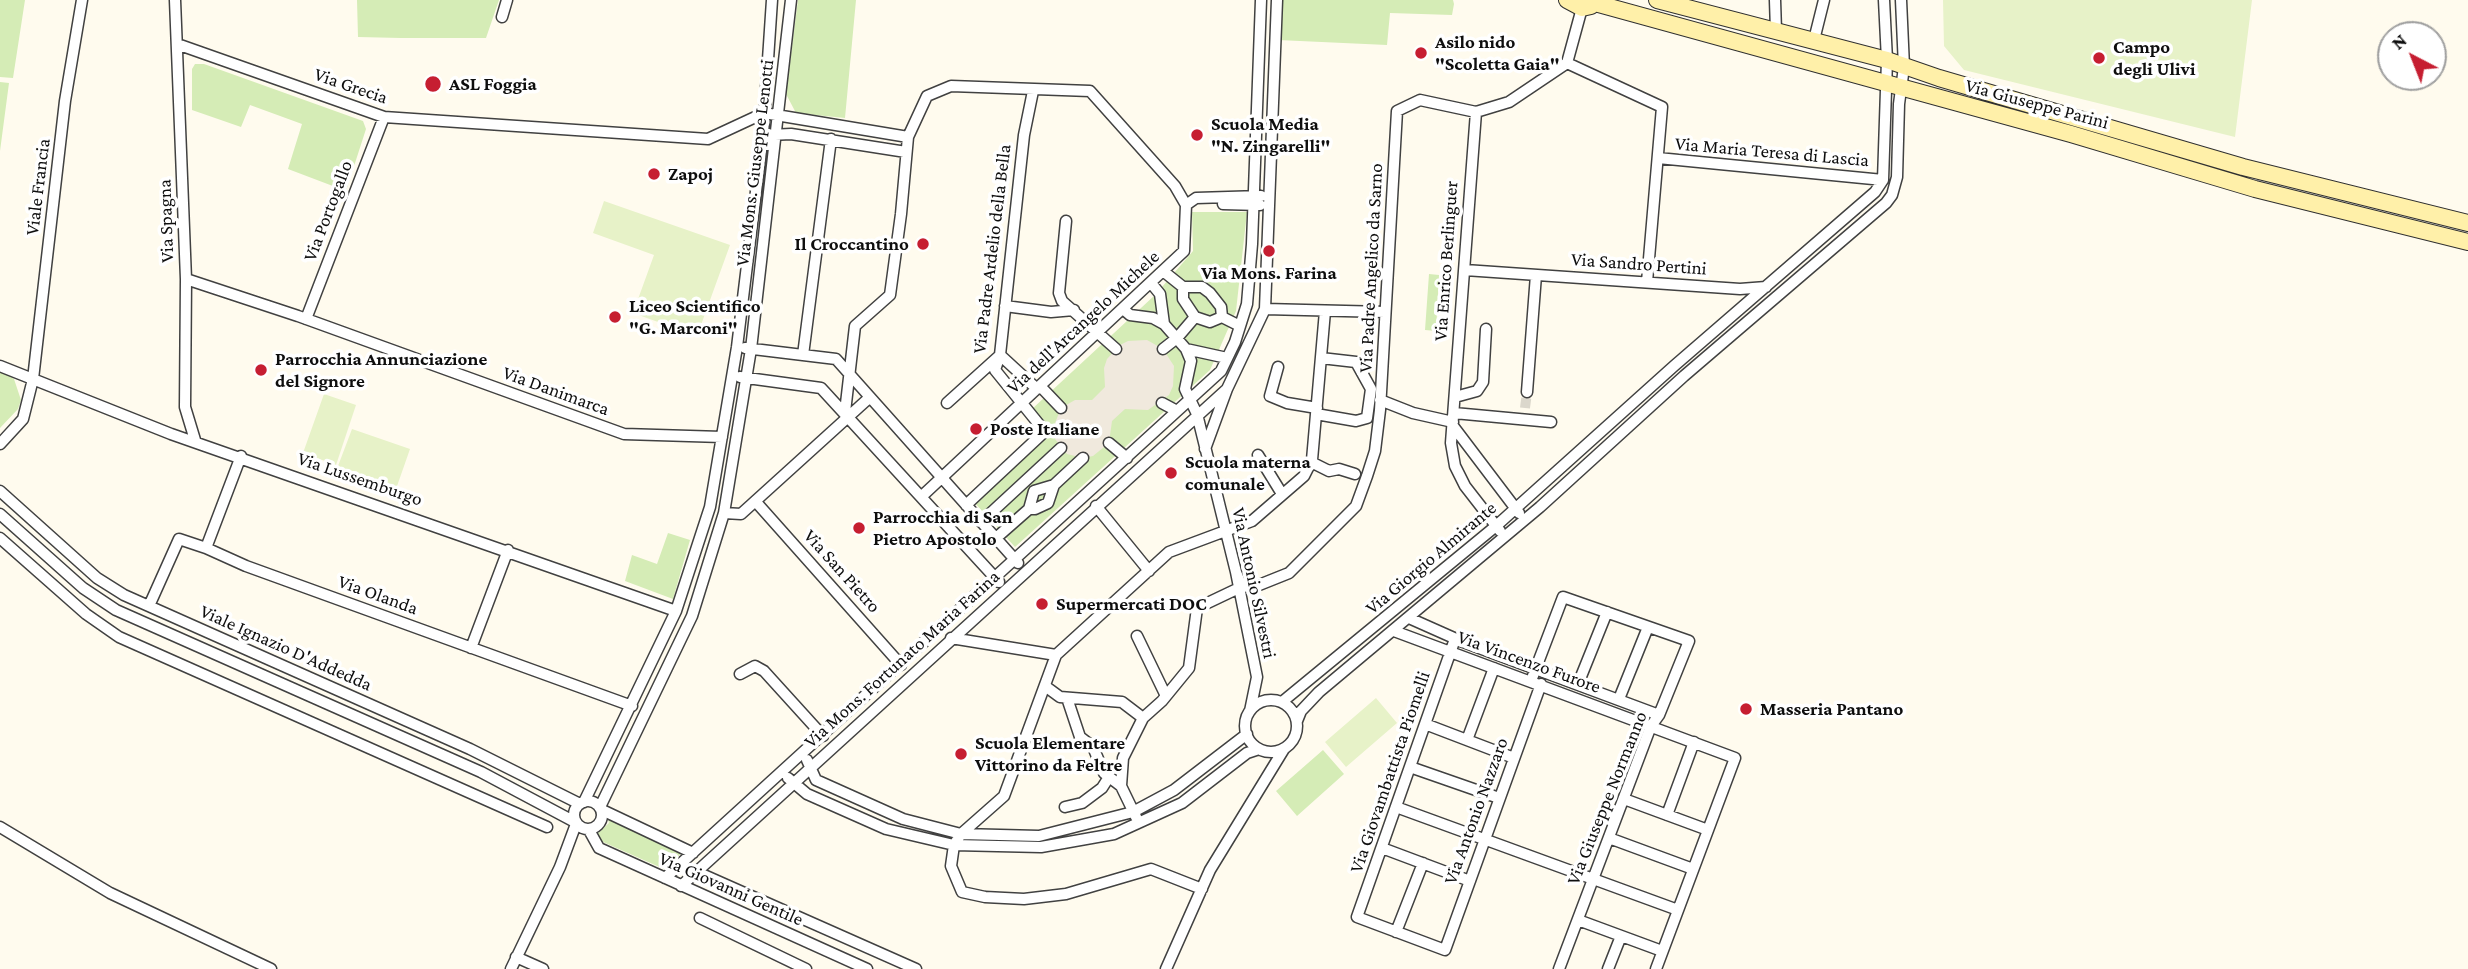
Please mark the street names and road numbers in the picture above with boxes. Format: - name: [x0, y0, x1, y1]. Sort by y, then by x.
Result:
- street label: Via Mons. Giuseppe Lenotti: [731, 58, 779, 268]
- street label: Via Grecia: [311, 63, 391, 109]
- street label: Via Giuseppe Parini: [1963, 74, 2111, 134]
- street label: Via Maria Teresa di Lascia: [1674, 132, 1870, 172]
- street label: Viale Francia: [21, 137, 55, 237]
- street label: Via Padre Ardelio della Bella: [968, 143, 1016, 355]
- street label: Via Portogallo: [298, 157, 358, 265]
- street label: Via Padre Angelico da Sarno: [1354, 163, 1388, 373]
- street label: Via Spagna: [153, 179, 179, 263]
- street label: Via Enrico Berlinguer: [1429, 180, 1463, 342]
- street label: Via dell'Arcangelo Michele: [1002, 245, 1164, 399]
- street label: Via Sandro Pertini: [1570, 248, 1708, 280]
- street label: Via Danimarca: [500, 361, 612, 421]
- street label: Via Lussemburgo: [295, 447, 425, 511]
- street label: Via Giorgio Almirante: [1361, 497, 1501, 619]
- street label: Via Antonio Silvestri: [1227, 505, 1281, 661]
- street label: Via San Pietro: [799, 525, 885, 617]
- street label: Via Mons. Fortunato Maria Farina: [800, 565, 1004, 753]
- street label: Via Olanda: [335, 570, 421, 620]
- street label: Viale Ignazio D'Addedda: [196, 600, 376, 696]
- street label: Via Vincenzo Furore: [1454, 626, 1604, 698]
- street label: Via Giovambattista Piomelli: [1345, 668, 1435, 876]
- street label: Via Giuseppe Normanno: [1562, 708, 1652, 888]
- street label: Via Antonio Nazzaro: [1439, 735, 1513, 887]
- street label: Via Giovanni Gentile: [655, 847, 807, 931]

